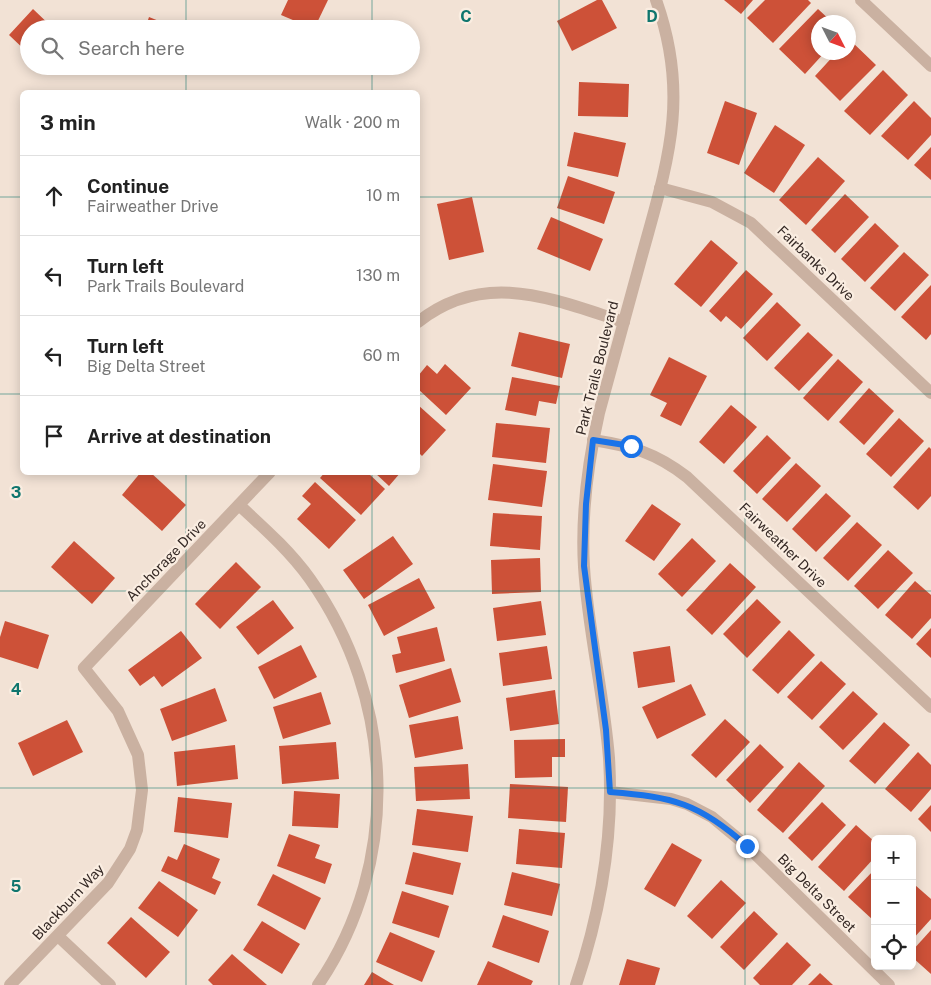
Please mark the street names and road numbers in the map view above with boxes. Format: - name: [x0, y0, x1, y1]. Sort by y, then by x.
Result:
- street label: Fairbanks Drive: [774, 222, 858, 304]
- street label: Park Trails Boulevard: [573, 299, 621, 437]
- street label: Fairweather Drive: [736, 499, 830, 591]
- street label: Anchorage Drive: [123, 516, 209, 604]
- street label: Big Delta Street: [775, 851, 859, 935]
- street label: Blackburn Way: [29, 860, 107, 943]

